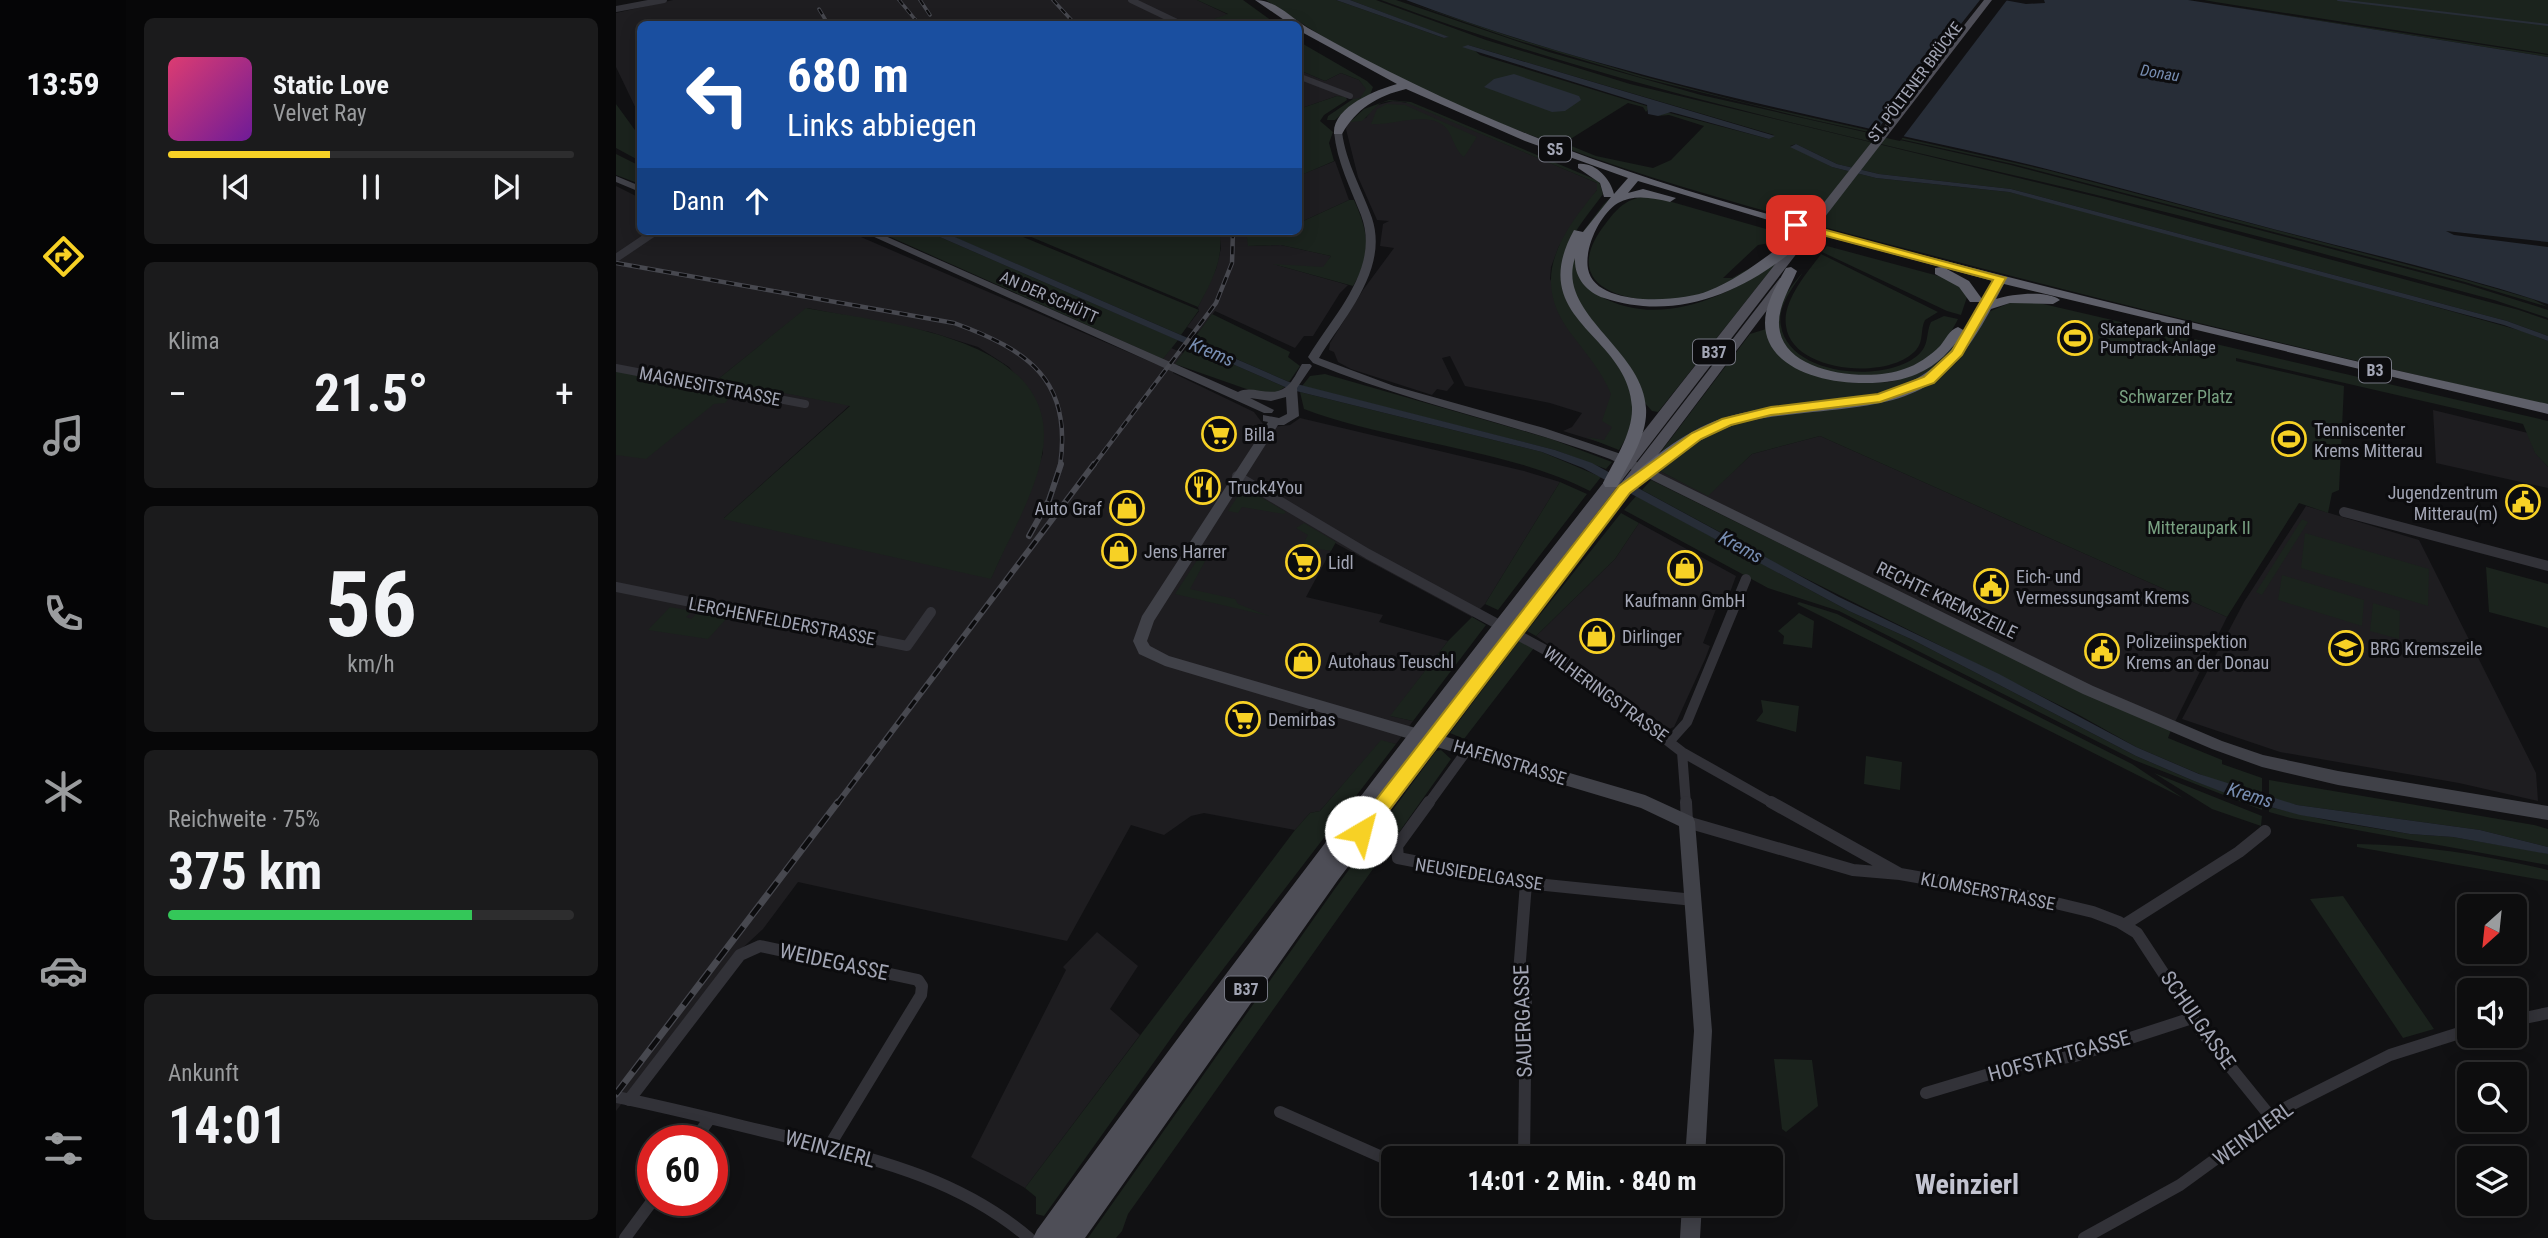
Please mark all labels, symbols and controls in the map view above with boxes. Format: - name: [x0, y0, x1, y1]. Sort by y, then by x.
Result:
- street label: ST. PÖLTENER BRÜCKE: [1864, 18, 1966, 146]
- text: 680 m: [787, 47, 909, 104]
- icon: left: [672, 49, 763, 140]
- water label: Donau: [2139, 61, 2181, 86]
- text: 13:59: [26, 65, 100, 103]
- text: Static Love: [273, 70, 389, 100]
- text: Velvet Ray: [273, 100, 367, 127]
- text: Links abbiegen: [787, 106, 977, 144]
- road number: S5: [1539, 136, 1571, 162]
- icon: previous: [217, 168, 255, 206]
- icon: pause: [352, 168, 390, 206]
- icon: next: [487, 168, 525, 206]
- icon: ahead: [738, 182, 776, 220]
- text: Dann: [672, 186, 724, 216]
- pin: [1766, 195, 1826, 255]
- icon: arrive: [1777, 206, 1815, 244]
- icon: directions: [39, 232, 88, 281]
- street label: AN DER SCHÜTT: [997, 267, 1101, 327]
- sports icon: Skatepark und Pumptrack-Anlage: [2056, 319, 2094, 357]
- place label: Skatepark und Pumptrack-Anlage: [2100, 320, 2216, 357]
- text: Klima: [168, 328, 219, 355]
- water label: Krems: [1186, 332, 1238, 372]
- road number: B37: [1693, 340, 1735, 364]
- road number: B3: [2359, 358, 2391, 382]
- street label: MAGNESITSTRASSE: [637, 362, 783, 410]
- text: 21.5°: [314, 363, 428, 424]
- text: −: [168, 372, 187, 416]
- text: +: [555, 372, 574, 416]
- park label: Schwarzer Platz: [2119, 386, 2233, 407]
- icon: music: [39, 411, 88, 460]
- supermarket icon: Billa: [1200, 415, 1238, 453]
- place label: Tenniscenter Krems Mitterau: [2314, 419, 2423, 461]
- sports icon: Tenniscenter Krems Mitterau: [2270, 420, 2308, 458]
- place label: Billa: [1244, 424, 1275, 445]
- restaurant icon: Truck4You: [1184, 468, 1222, 506]
- place label: Truck4You: [1228, 477, 1303, 498]
- place label: Jugendzentrum Mitterau(m): [2388, 482, 2498, 525]
- public building icon: Jugendzentrum Mitterau(m): [2504, 483, 2542, 521]
- shop icon: Auto Graf: [1108, 489, 1146, 527]
- place label: Auto Graf: [1035, 498, 1102, 519]
- park label: Mitteraupark II: [2147, 517, 2251, 538]
- water label: Krems: [1715, 526, 1767, 568]
- shop icon: Jens Harrer: [1100, 532, 1138, 570]
- place label: Jens Harrer: [1144, 541, 1227, 562]
- supermarket icon: Lidl: [1284, 543, 1322, 581]
- shop icon: Kaufmann GmbH: [1666, 549, 1704, 587]
- text: 56: [325, 552, 417, 658]
- place label: Lidl: [1328, 552, 1354, 573]
- street label: RECHTE KREMSZEILE: [1873, 557, 2021, 643]
- place label: Eich- und Vermessungsamt Krems: [2016, 566, 2190, 608]
- public building icon: Eich- und Vermessungsamt Krems: [1972, 567, 2010, 605]
- icon: phone: [39, 589, 88, 638]
- place label: Kaufmann GmbH: [1625, 590, 1745, 611]
- street label: LERCHENFELDERSTRASSE: [687, 593, 877, 649]
- shop icon: Dirlinger: [1578, 617, 1616, 655]
- place label: Dirlinger: [1622, 626, 1682, 647]
- school or university icon: BRG Kremszeile: [2327, 629, 2365, 667]
- place label: Polizeiinspektion Krems an der Donau: [2126, 631, 2269, 673]
- public building icon: Polizeiinspektion Krems an der Donau: [2083, 632, 2121, 670]
- place label: BRG Kremszeile: [2370, 638, 2482, 659]
- shop icon: Autohaus Teuschl: [1284, 642, 1322, 680]
- street label: WILHERINGSTRASSE: [1540, 642, 1672, 746]
- text: km/h: [347, 651, 395, 678]
- place label: Autohaus Teuschl: [1328, 651, 1454, 672]
- supermarket icon: Demirbas: [1224, 700, 1262, 738]
- place label: Demirbas: [1268, 709, 1336, 730]
- street label: HAFENSTRASSE: [1451, 735, 1569, 789]
- icon: climate: [39, 767, 88, 816]
- water label: Krems: [2224, 777, 2276, 813]
- position arrow: [1324, 795, 1398, 869]
- text: Reichweite · 75%: [168, 806, 320, 833]
- text: 375 km: [168, 841, 322, 902]
- street label: NEUSIEDELGASSE: [1414, 854, 1544, 894]
- street label: KLOMSERSTRASSE: [1919, 868, 2057, 914]
- north arrow: [2457, 894, 2527, 964]
- map controls: [2457, 894, 2527, 1216]
- street label: WEIDEGASSE: [777, 939, 891, 985]
- icon: car: [39, 946, 88, 995]
- street label: SAUERGASSE: [1509, 964, 1537, 1078]
- street label: SCHULGASSE: [2156, 967, 2240, 1073]
- road number: B37: [1225, 976, 1267, 1001]
- button: sound: [2457, 978, 2527, 1048]
- street label: HOFSTATTGASSE: [1985, 1026, 2133, 1086]
- text: Ankunft: [168, 1060, 239, 1087]
- button: search: [2457, 1062, 2527, 1132]
- text: 14:01: [168, 1095, 287, 1156]
- street label: WEINZIERL: [2209, 1097, 2297, 1171]
- icon: filters: [39, 1124, 88, 1173]
- speed limit sign: 60: [637, 1125, 728, 1216]
- street label: WEINZIERL: [782, 1125, 878, 1173]
- button: layers: [2457, 1146, 2527, 1216]
- text: 14:01 · 2 Min. · 840 m: [1468, 1166, 1696, 1196]
- district label: Weinzierl: [1915, 1168, 2019, 1201]

